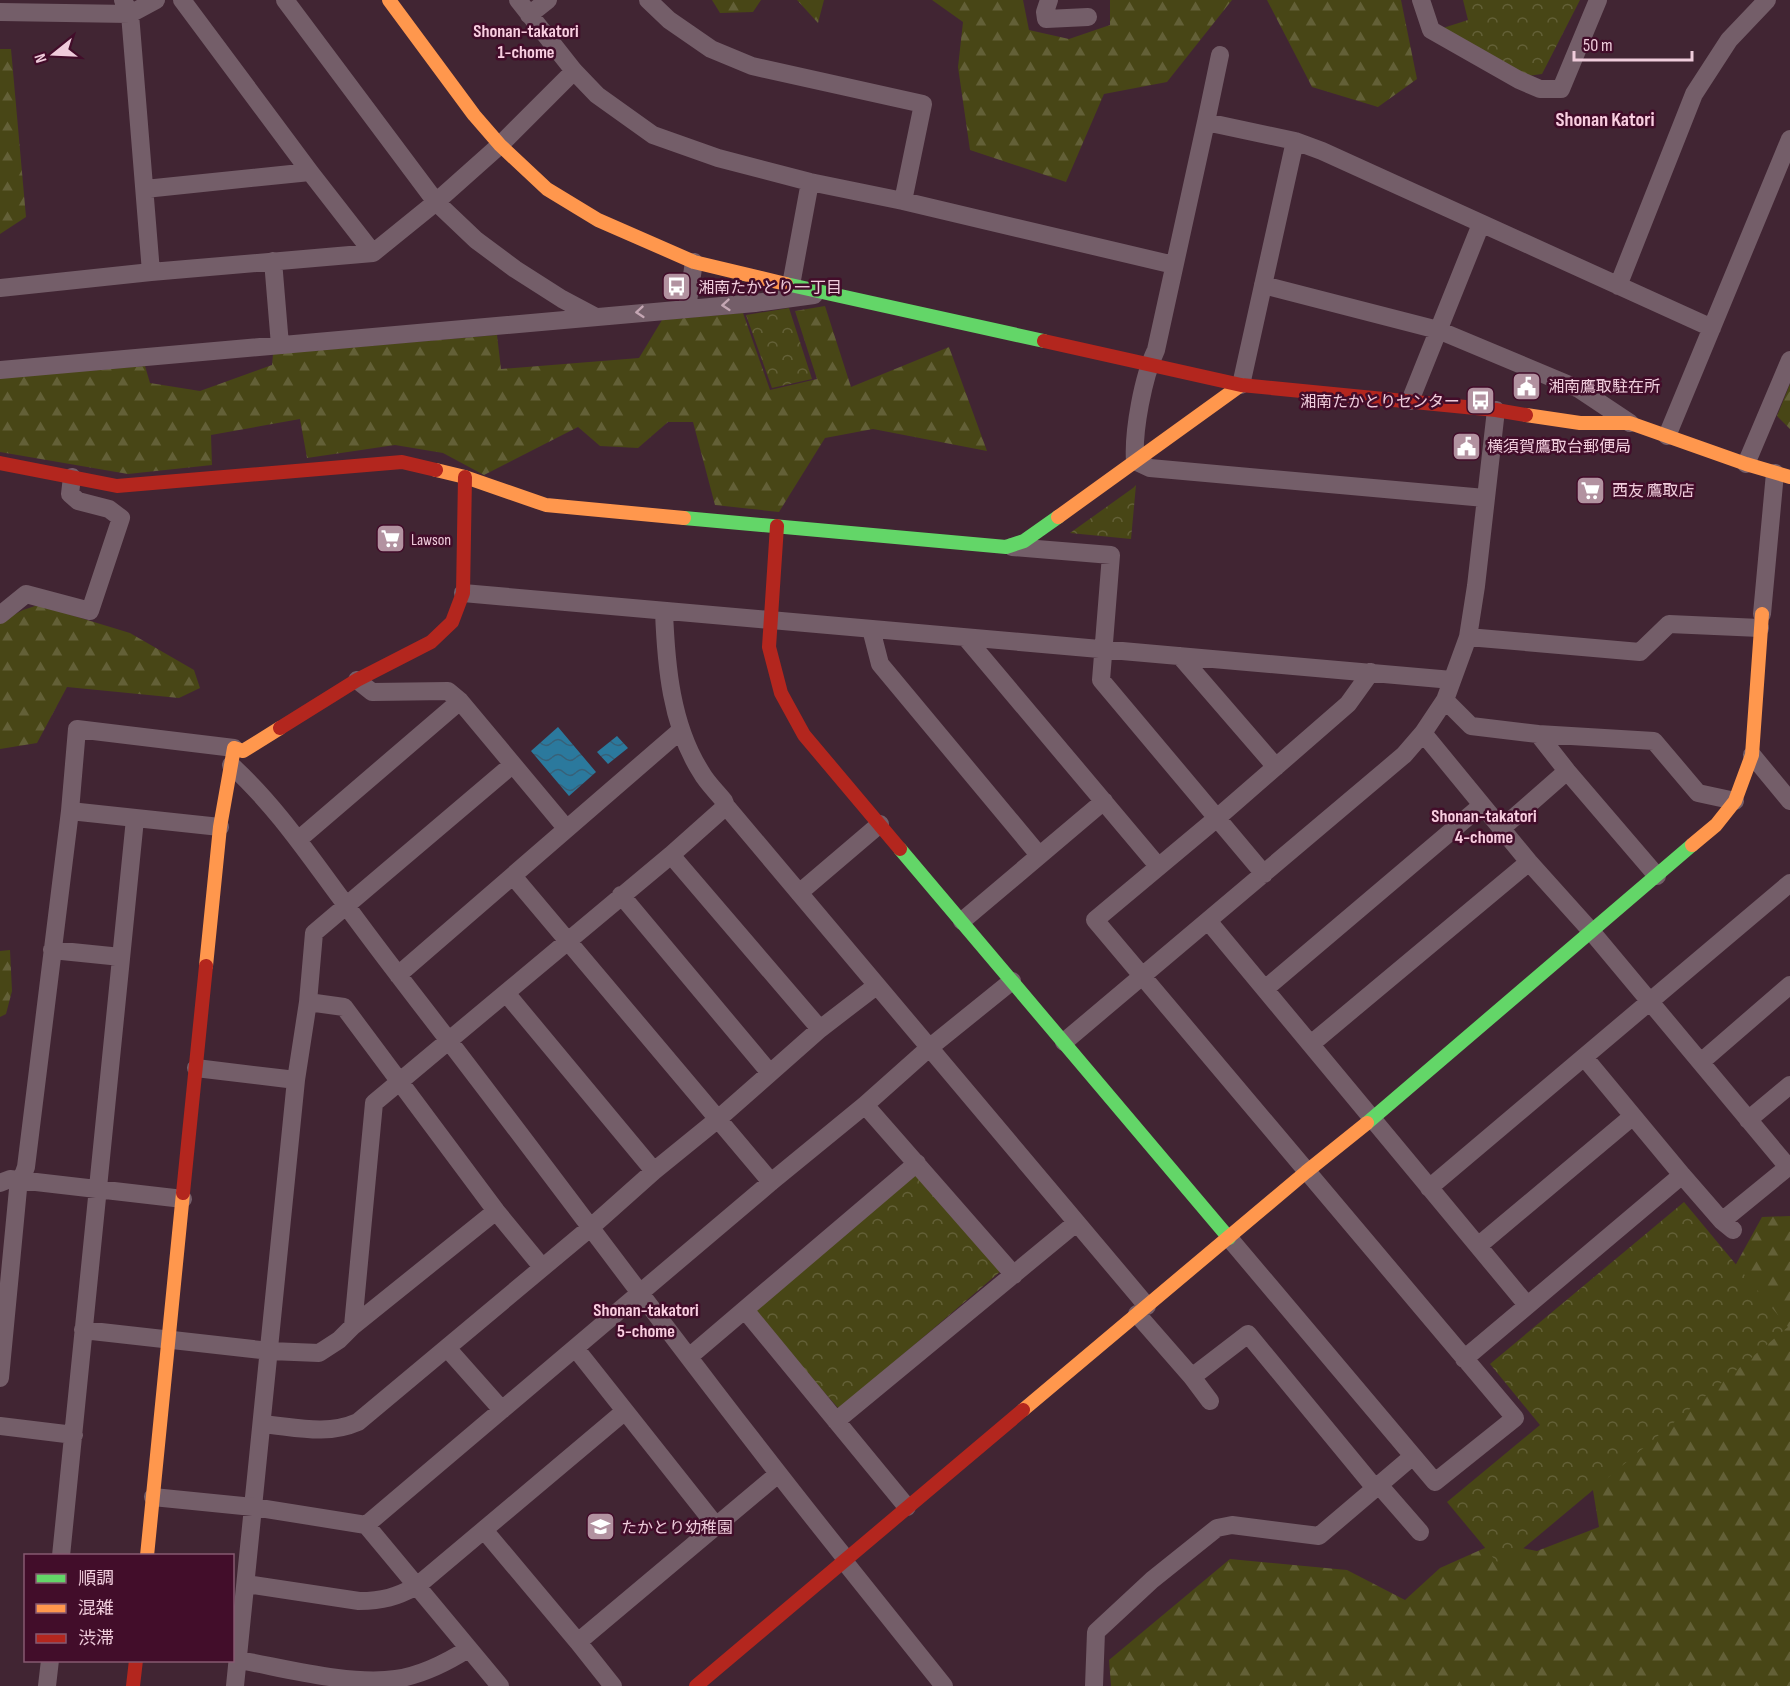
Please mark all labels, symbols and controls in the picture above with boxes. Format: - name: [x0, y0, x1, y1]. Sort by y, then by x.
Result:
- district label: Shonan-takatori 1-chome: [473, 21, 579, 63]
- north arrow: [24, 24, 84, 84]
- scale bar: [1574, 24, 1692, 62]
- text: 50 m: [1583, 35, 1613, 56]
- text: N: [31, 51, 52, 65]
- district label: Shonan Katori: [1555, 108, 1655, 132]
- bus stop icon: 湘南たかとり一丁目: [661, 271, 693, 303]
- place label: 湘南たかとり一丁目: [698, 279, 842, 298]
- one-way arrow: [721, 298, 730, 311]
- one-way arrow: [636, 305, 645, 318]
- public building icon: 湘南鷹取駐在所: [1511, 370, 1543, 402]
- place label: 湘南鷹取駐在所: [1548, 378, 1660, 397]
- bus stop icon: 湘南たかとりセンター: [1465, 385, 1497, 417]
- place label: 湘南たかとりセンター: [1300, 393, 1460, 412]
- public building icon: 横須賀鷹取台郵便局: [1450, 430, 1482, 462]
- place label: 横須賀鷹取台郵便局: [1487, 438, 1631, 457]
- supermarket icon: 西友 鷹取店: [1575, 474, 1607, 506]
- place label: 西友 鷹取店: [1612, 482, 1695, 501]
- supermarket icon: Lawson: [374, 523, 406, 555]
- place label: Lawson: [411, 531, 451, 550]
- district label: Shonan-takatori 4-chome: [1431, 806, 1537, 848]
- district label: Shonan-takatori 5-chome: [593, 1300, 699, 1342]
- school or university icon: たかとり幼稚園: [584, 1511, 616, 1543]
- place label: たかとり幼稚園: [621, 1519, 733, 1538]
- legend: [24, 1554, 234, 1662]
- text: 順調: [78, 1568, 114, 1589]
- text: 混雑: [78, 1598, 114, 1619]
- text: 渋滞: [78, 1628, 114, 1649]

